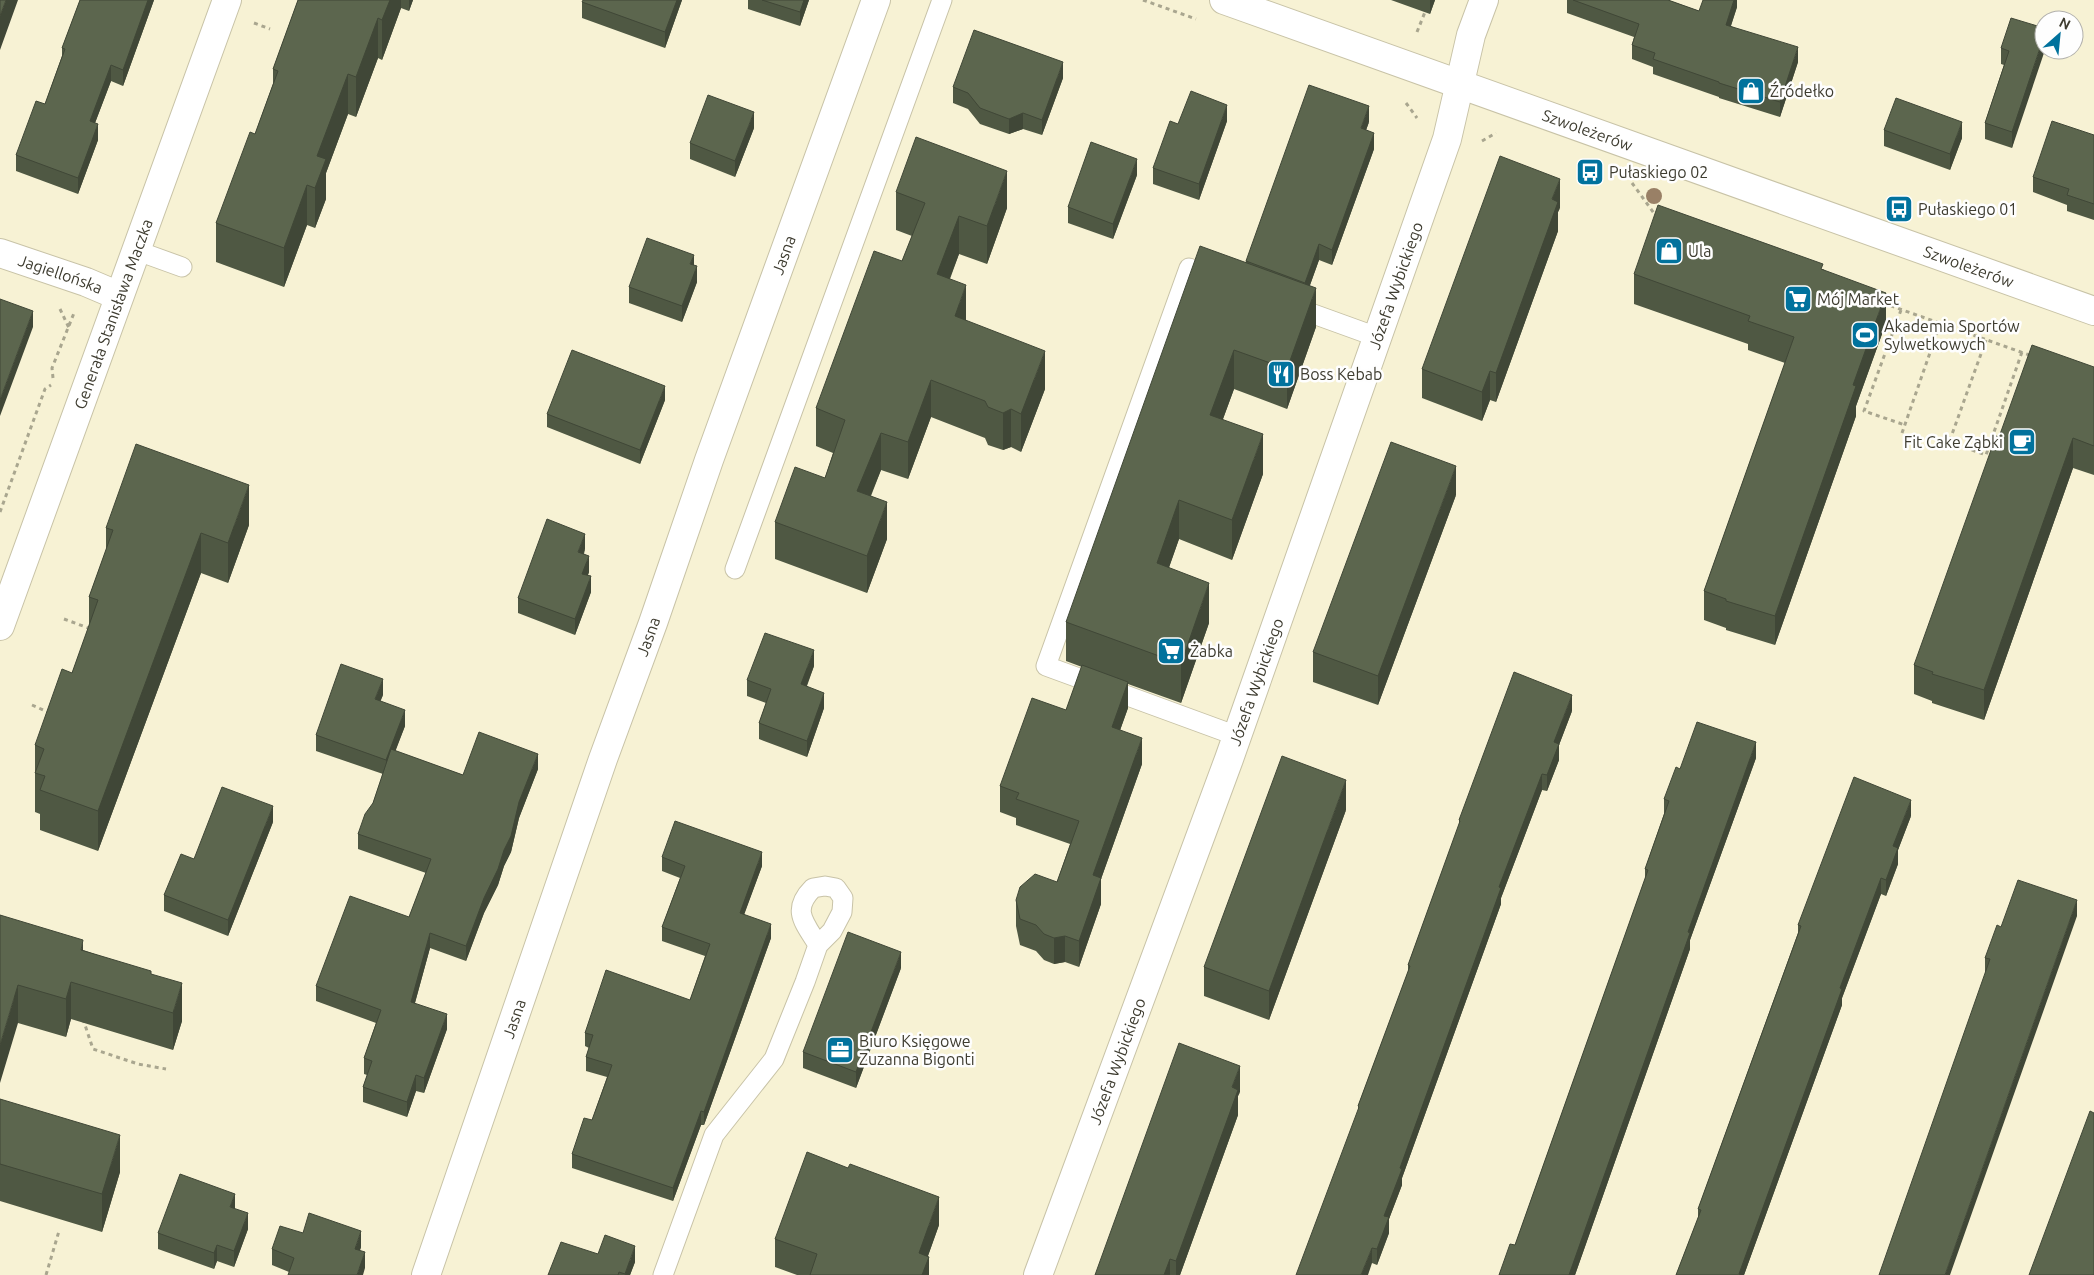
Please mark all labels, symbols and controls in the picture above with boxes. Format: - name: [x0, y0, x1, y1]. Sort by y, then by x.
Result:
- north arrow: [2034, 10, 2084, 60]
- text: N: [2057, 14, 2073, 33]
- shop icon: Źródełko: [1736, 76, 1766, 106]
- place label: Źródełko: [1770, 80, 1834, 100]
- street label: Szwoleżerów: [1540, 106, 1636, 155]
- bus stop icon: Pułaskiego 02: [1575, 157, 1605, 187]
- place label: Pułaskiego 02: [1609, 163, 1708, 181]
- bus stop icon: Pułaskiego 01: [1884, 194, 1914, 224]
- place label: Pułaskiego 01: [1918, 200, 2017, 218]
- street label: Generała Stanisława Maczka: [70, 216, 156, 411]
- street label: Józefa Wybickiego: [1365, 220, 1426, 352]
- street label: Jasna: [768, 233, 799, 277]
- shop icon: Ula: [1654, 236, 1684, 266]
- place label: Ula: [1688, 242, 1711, 260]
- street label: Szwoleżerów: [1921, 242, 2017, 291]
- street label: Jagiellońska: [16, 251, 105, 297]
- supermarket icon: Mój Market: [1783, 284, 1813, 314]
- place label: Mój Market: [1817, 290, 1900, 308]
- place label: Akademia Sportów Sylwetkowych: [1884, 317, 2020, 353]
- sports icon: Akademia Sportów Sylwetkowych: [1850, 320, 1880, 350]
- restaurant icon: Boss Kebab: [1266, 359, 1296, 389]
- place label: Boss Kebab: [1300, 365, 1382, 383]
- cafe icon: Fit Cake Ząbki: [2007, 427, 2037, 457]
- place label: Fit Cake Ząbki: [1904, 433, 2003, 451]
- street label: Jasna: [633, 615, 663, 659]
- street label: Józefa Wybickiego: [1225, 616, 1287, 748]
- supermarket icon: Żabka: [1156, 636, 1186, 666]
- place label: Żabka: [1190, 642, 1233, 660]
- street label: Józefa Wybickiego: [1085, 995, 1149, 1127]
- street label: Jasna: [499, 997, 529, 1041]
- place label: Biuro Księgowe Zuzanna Bigonti: [859, 1032, 975, 1068]
- office icon: Biuro Księgowe Zuzanna Bigonti: [825, 1035, 855, 1065]

